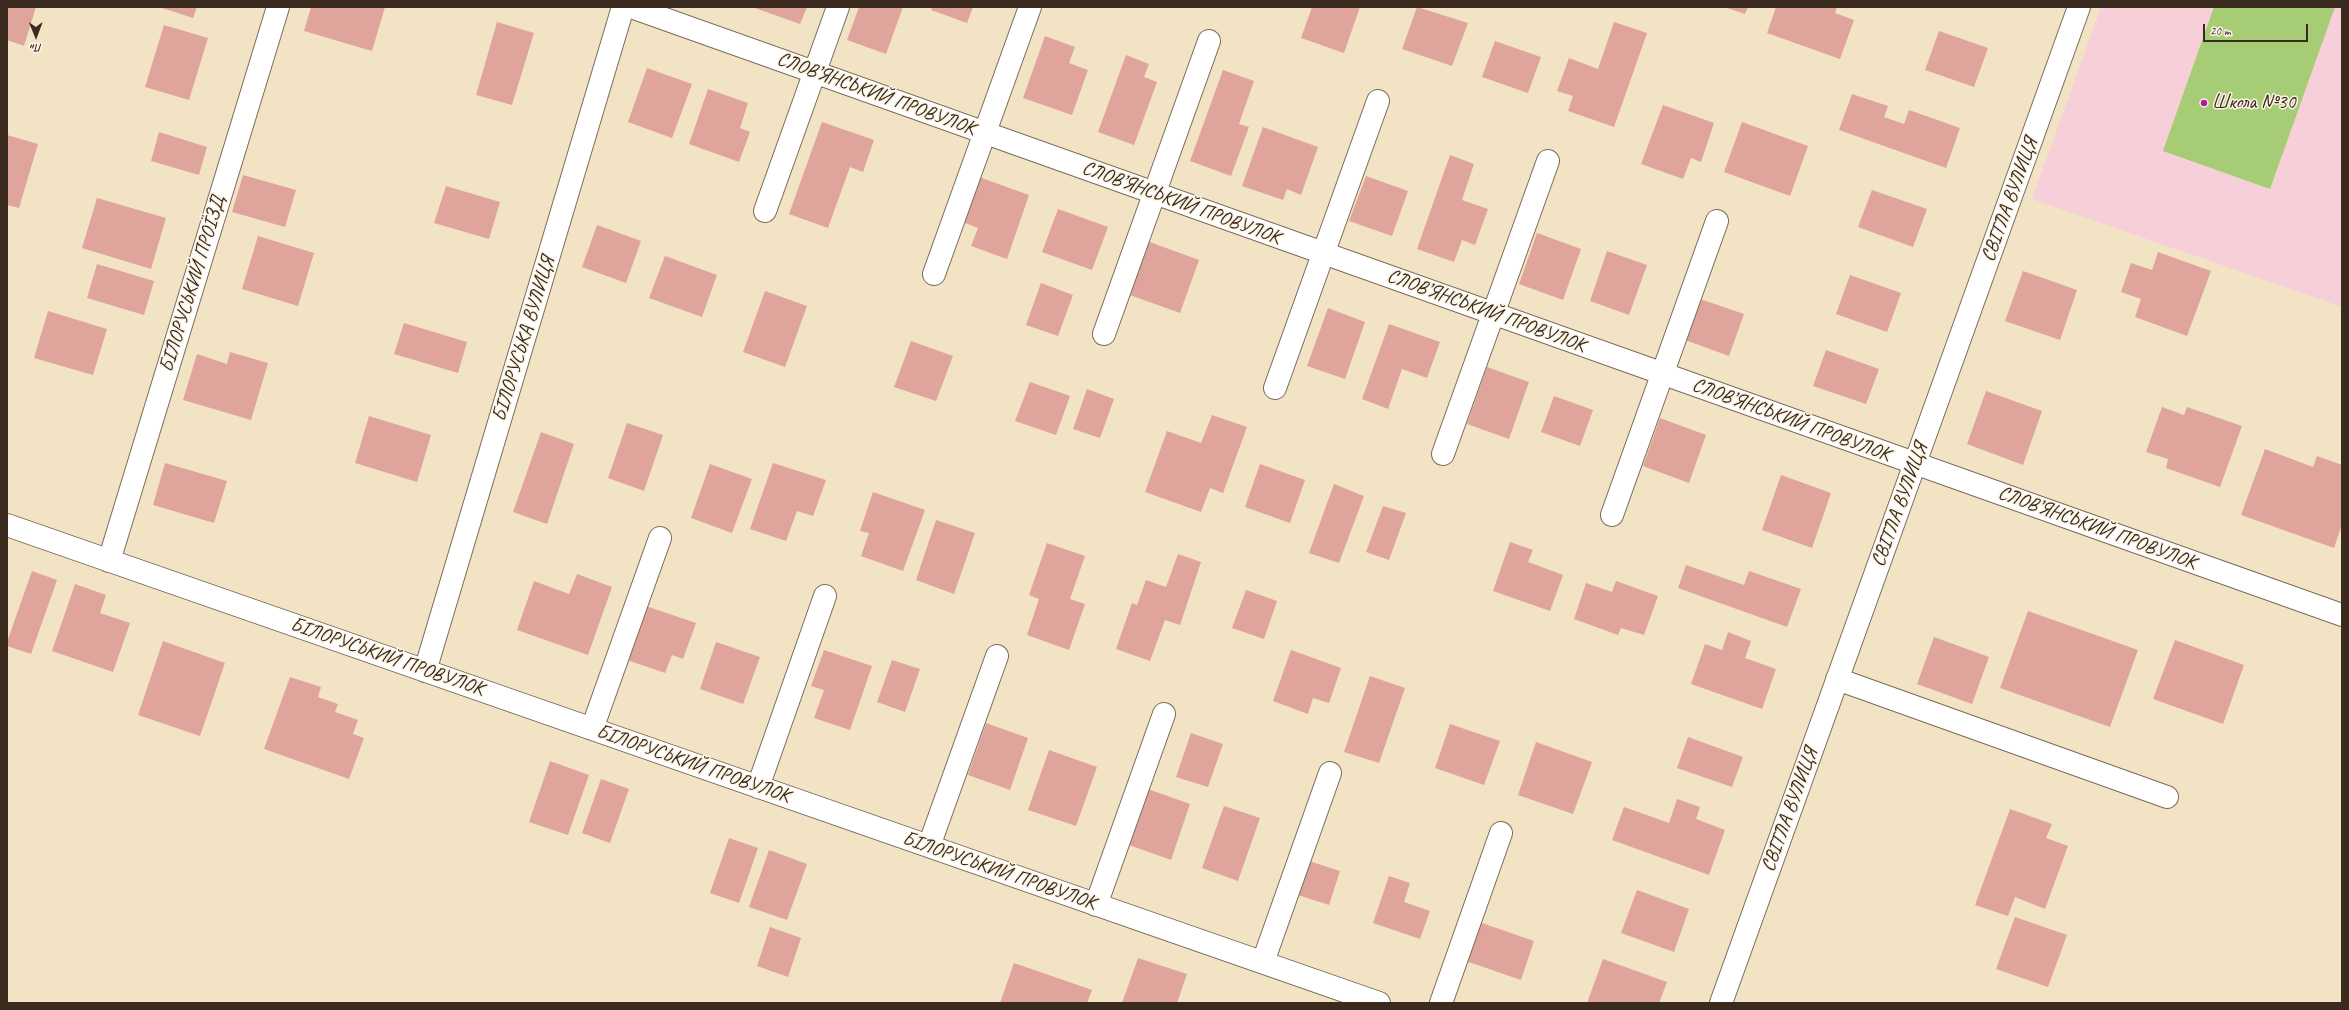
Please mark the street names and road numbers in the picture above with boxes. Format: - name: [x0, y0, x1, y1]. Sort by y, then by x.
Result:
- street label: СЛОВ’ЯНСЬКИЙ ПРОВУЛОК: [774, 47, 978, 141]
- street label: СВІТЛА ВУЛИЦЯ: [1977, 135, 2043, 265]
- street label: СЛОВ’ЯНСЬКИЙ ПРОВУЛОК: [1079, 156, 1283, 250]
- street label: БІЛОРУСЬКИЙ ПРОЇЗД: [155, 193, 231, 375]
- street label: БІЛОРУСЬКА ВУЛИЦЯ: [488, 254, 560, 424]
- street label: СЛОВ’ЯНСЬКИЙ ПРОВУЛОК: [1384, 264, 1588, 358]
- street label: СЛОВ’ЯНСЬКИЙ ПРОВУЛОК: [1689, 373, 1893, 467]
- street label: СВІТЛА ВУЛИЦЯ: [1867, 440, 1933, 570]
- street label: СЛОВ’ЯНСЬКИЙ ПРОВУЛОК: [1995, 481, 2199, 575]
- street label: БІЛОРУСЬКИЙ ПРОВУЛОК: [287, 613, 487, 701]
- street label: БІЛОРУСЬКИЙ ПРОВУЛОК: [593, 720, 793, 808]
- street label: СВІТЛА ВУЛИЦЯ: [1757, 745, 1823, 875]
- street label: БІЛОРУСЬКИЙ ПРОВУЛОК: [899, 827, 1099, 915]

